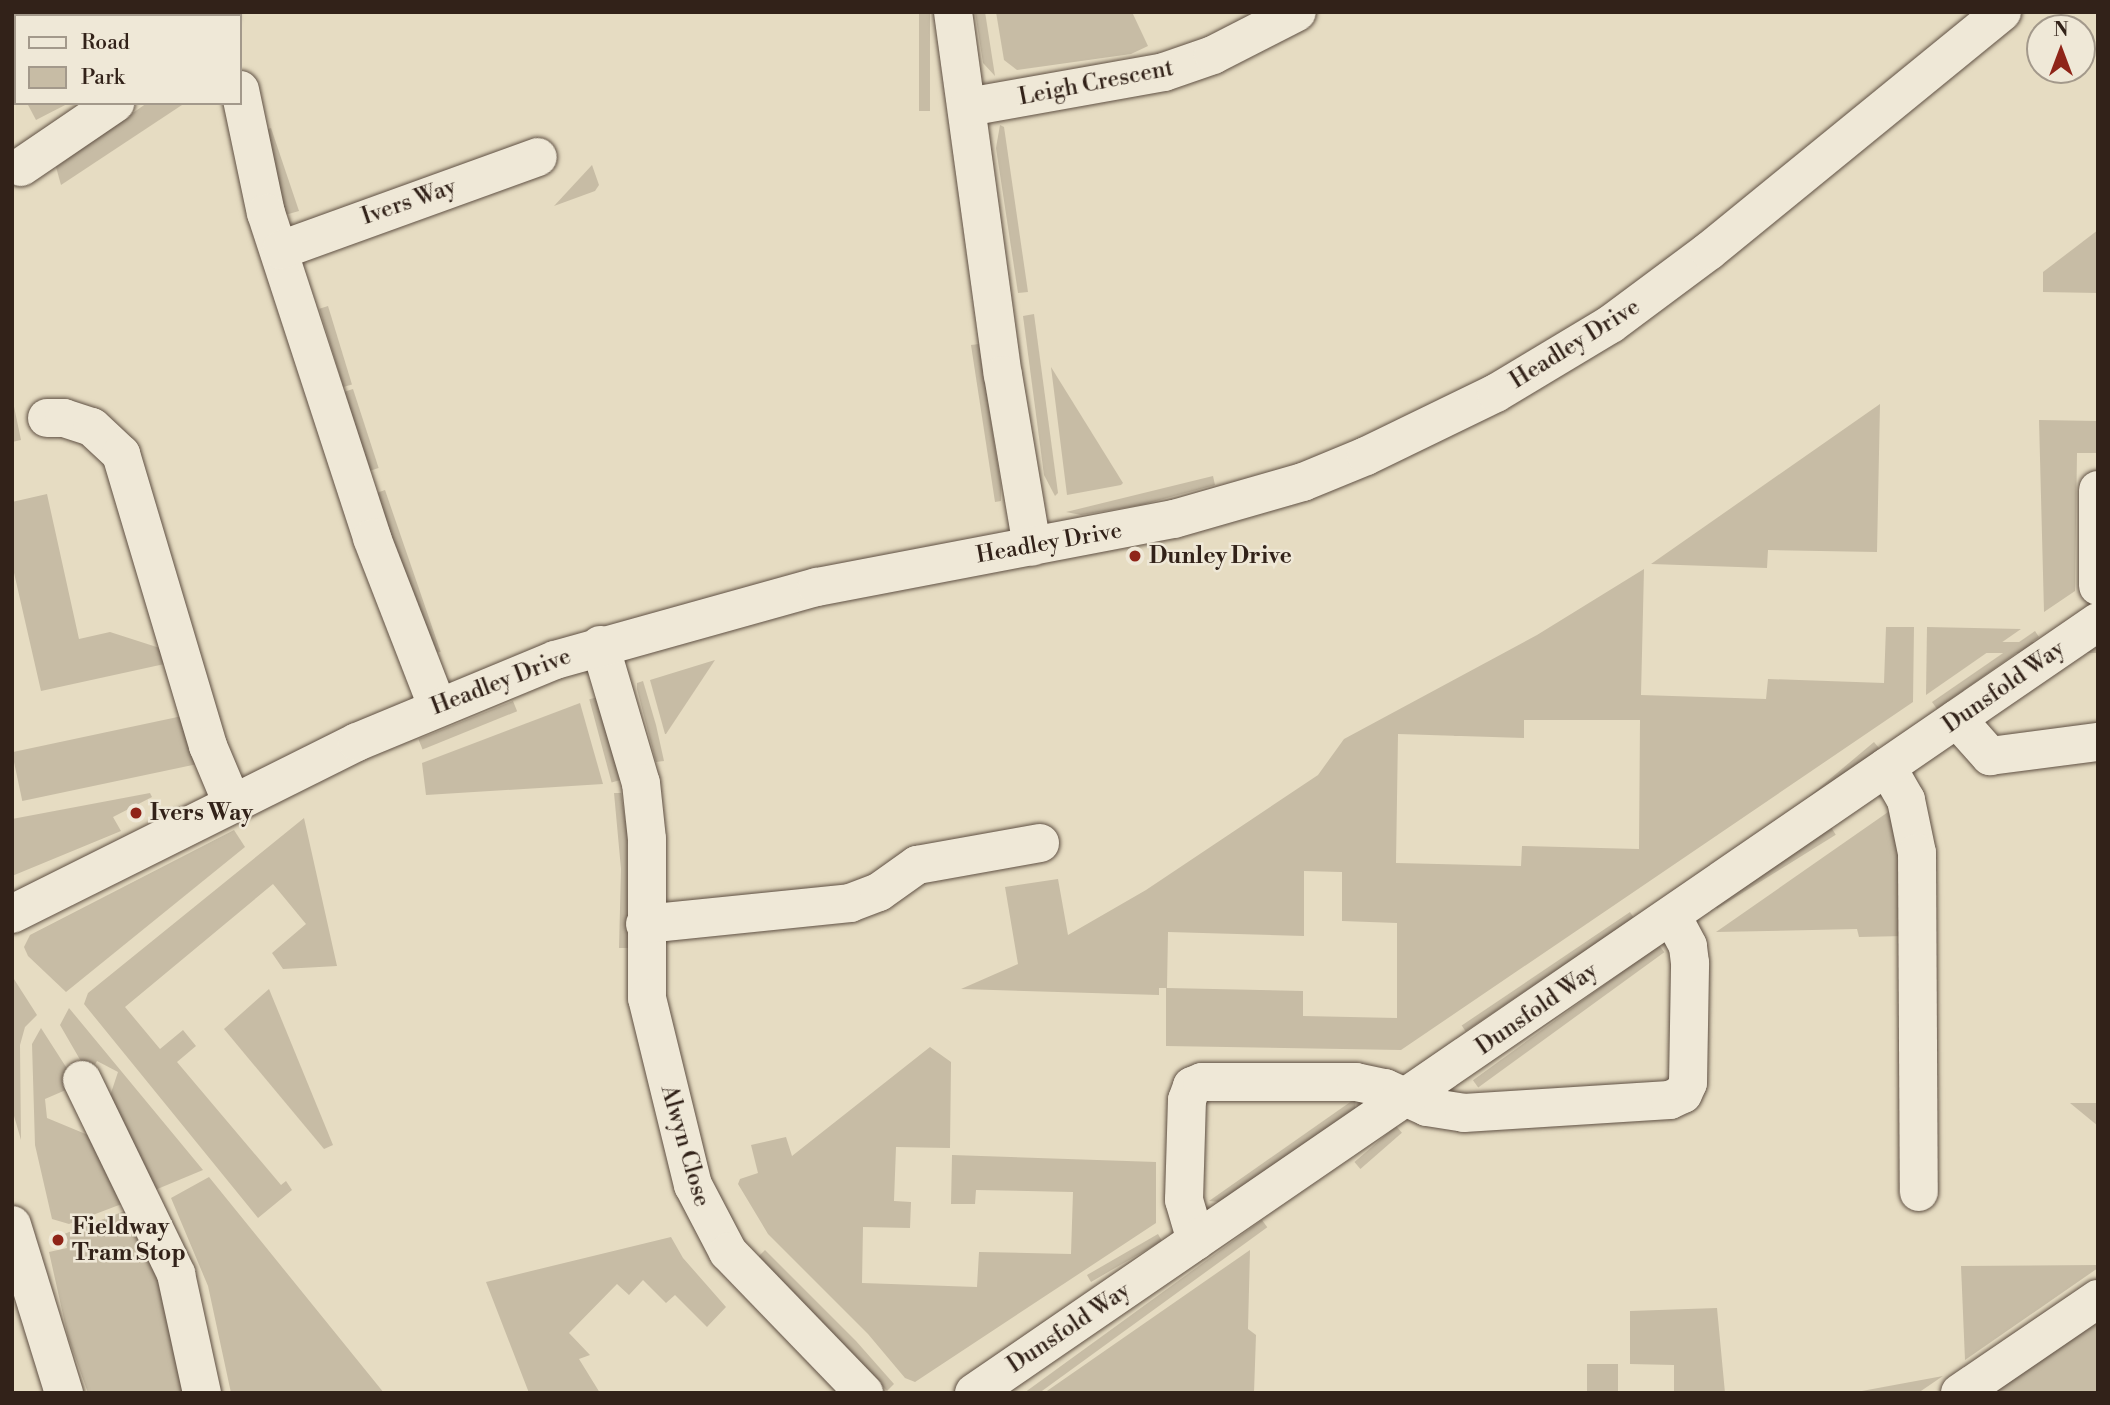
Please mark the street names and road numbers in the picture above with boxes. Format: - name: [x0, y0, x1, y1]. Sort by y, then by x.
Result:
- street label: Leigh Crescent: [1016, 54, 1176, 112]
- street label: Ivers Way: [358, 173, 460, 231]
- street label: Headley Drive: [1505, 293, 1645, 395]
- street label: Headley Drive: [974, 517, 1124, 569]
- street label: Dunsfold Way: [1938, 635, 2070, 739]
- street label: Headley Drive: [427, 643, 575, 721]
- street label: Dunsfold Way: [1471, 957, 1603, 1061]
- street label: Alwyn Close: [654, 1082, 716, 1210]
- street label: Dunsfold Way: [1002, 1277, 1136, 1379]

